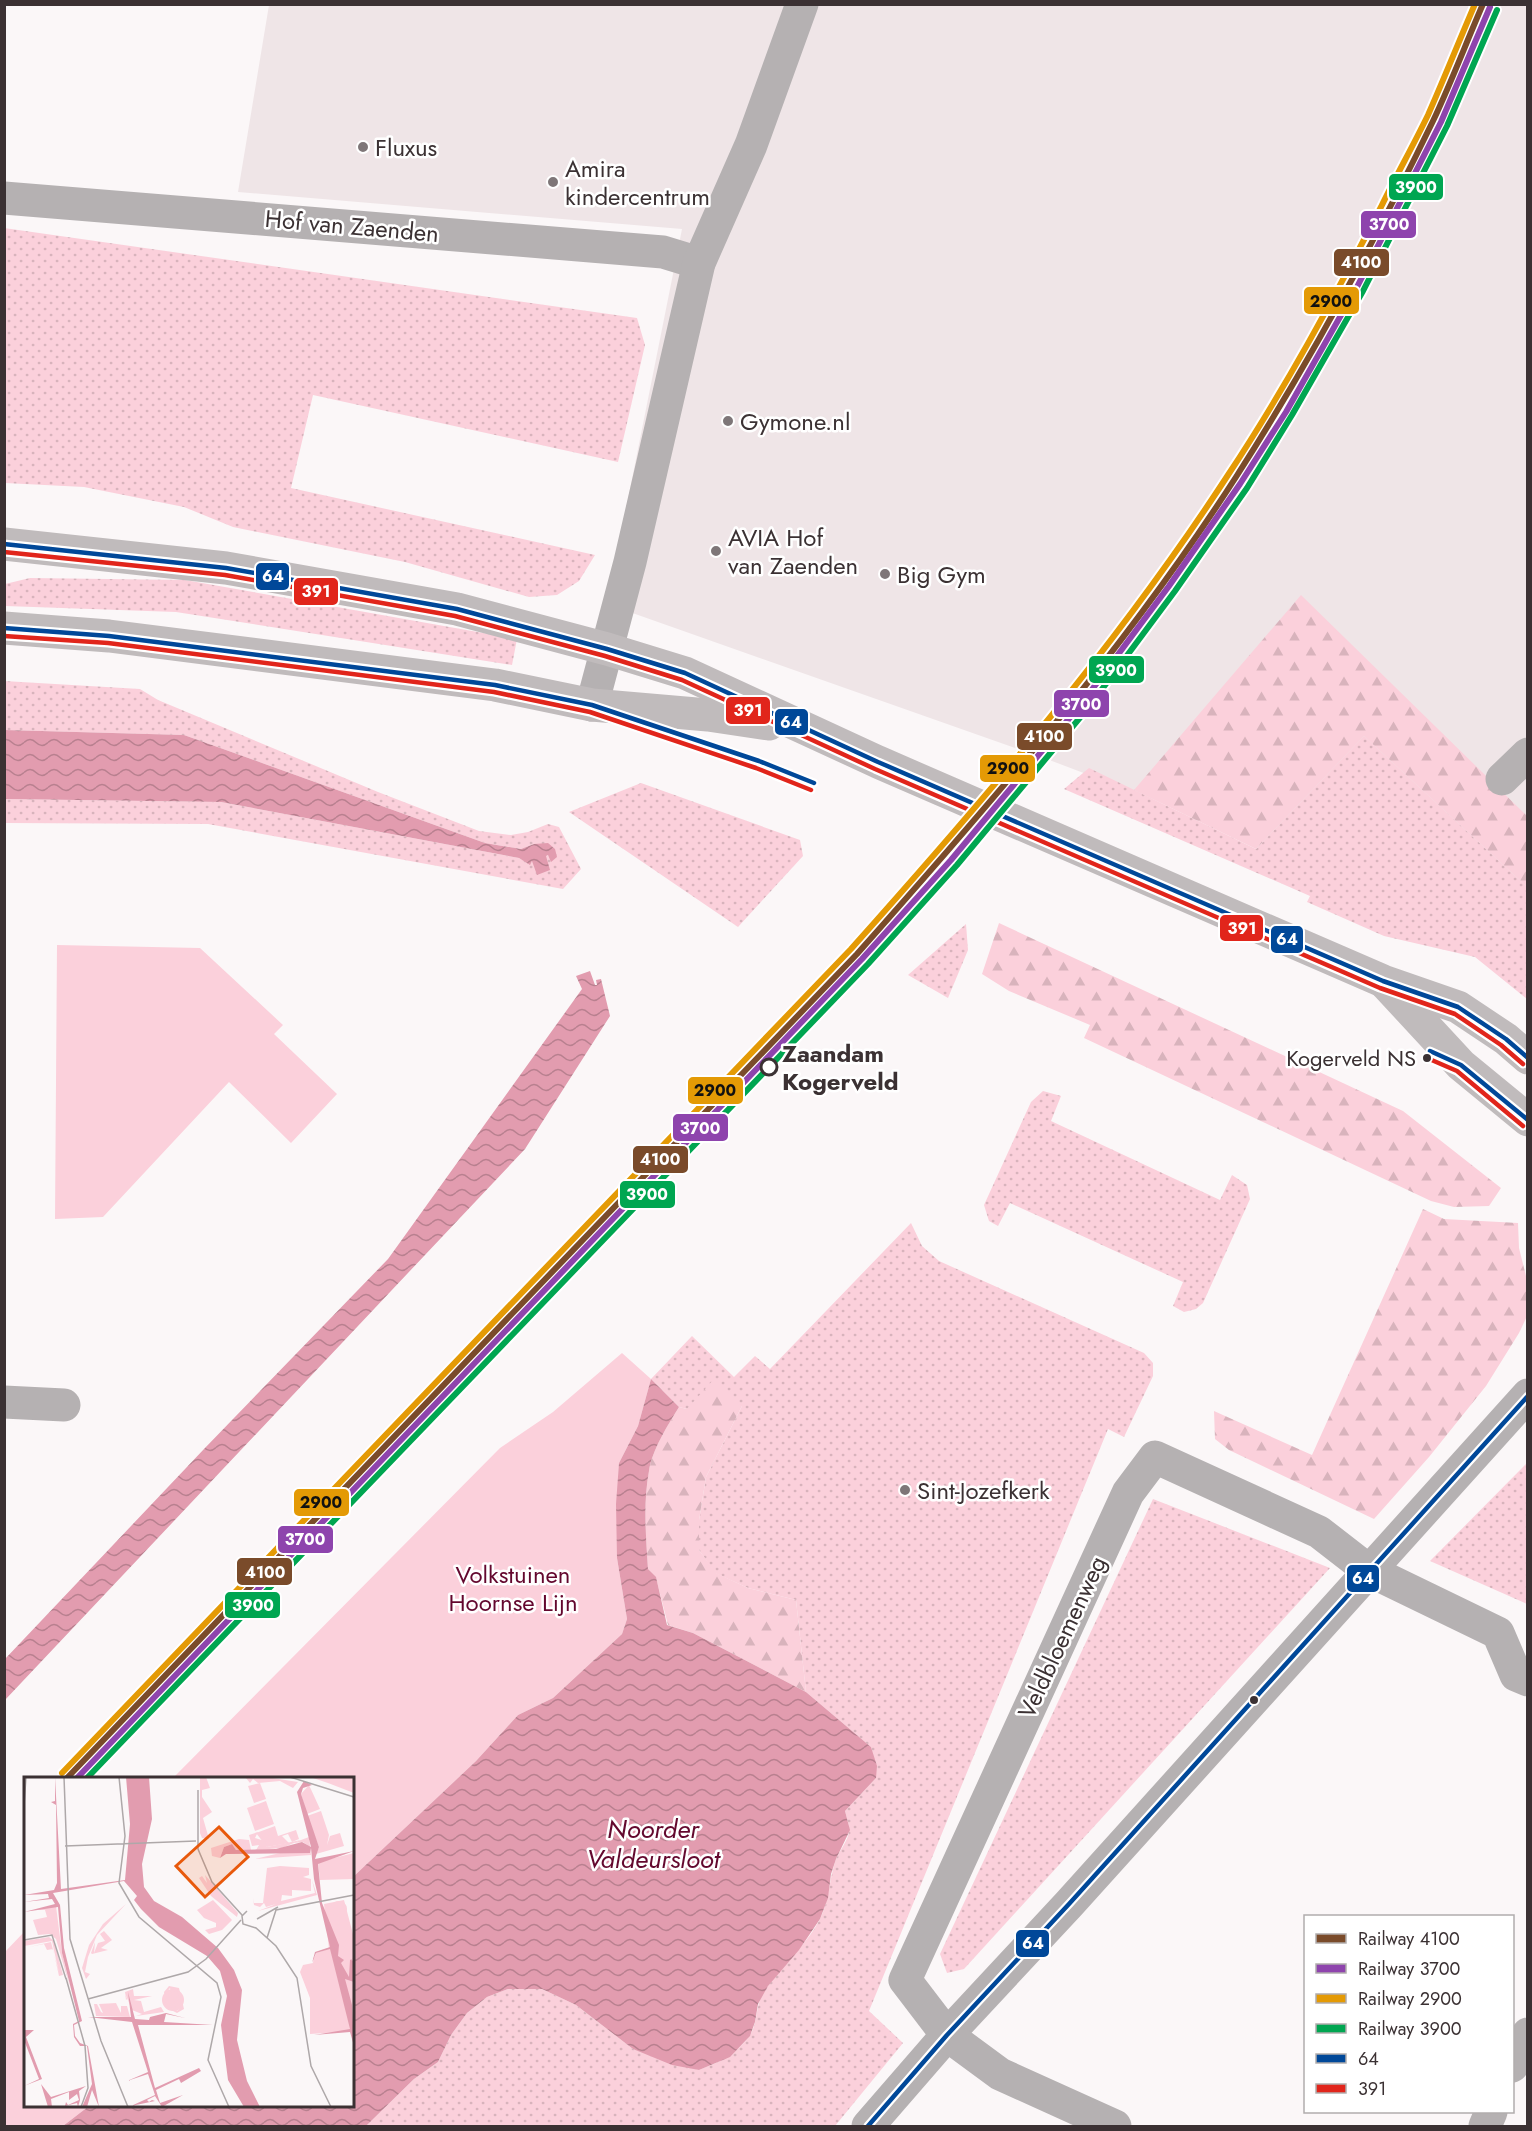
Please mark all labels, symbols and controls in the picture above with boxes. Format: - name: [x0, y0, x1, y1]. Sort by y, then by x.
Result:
- place label: Fluxus: [375, 130, 437, 165]
- marker: Fluxus: [356, 140, 370, 154]
- place label: Amira kindercentrum: [565, 151, 710, 214]
- line badge: 3900: [1388, 173, 1444, 201]
- marker: Amira kindercentrum: [546, 175, 560, 189]
- text: 3900: [1395, 176, 1437, 199]
- street label: Hof van Zaenden: [264, 201, 440, 251]
- line badge: 3700: [1360, 210, 1417, 239]
- text: 3700: [1369, 213, 1409, 236]
- line badge: 4100: [1333, 248, 1390, 277]
- text: 4100: [1341, 251, 1381, 274]
- line badge: 2900: [1303, 286, 1360, 315]
- text: 2900: [1310, 290, 1352, 313]
- place label: Gymone.nl: [740, 404, 850, 439]
- marker: Gymone.nl: [721, 414, 735, 428]
- place label: AVIA Hof van Zaenden: [728, 520, 858, 583]
- marker: AVIA Hof van Zaenden: [709, 544, 723, 558]
- place label: Big Gym: [897, 557, 986, 592]
- line badge: 64: [255, 562, 290, 591]
- text: 64: [262, 565, 284, 588]
- marker: Big Gym: [878, 567, 892, 581]
- line badge: 391: [293, 577, 339, 606]
- text: 391: [302, 580, 330, 603]
- line badge: 3900: [1088, 655, 1145, 684]
- text: 3900: [1095, 659, 1137, 682]
- line badge: 3700: [1053, 689, 1110, 718]
- text: 3700: [1061, 693, 1101, 716]
- line badge: 391: [725, 696, 771, 725]
- text: 391: [734, 699, 762, 722]
- line badge: 64: [774, 708, 809, 736]
- text: 64: [780, 711, 802, 734]
- line badge: 4100: [1016, 722, 1073, 751]
- text: 4100: [1024, 725, 1064, 748]
- line badge: 2900: [979, 754, 1036, 783]
- text: 2900: [987, 757, 1029, 780]
- line badge: 391: [1219, 914, 1264, 942]
- text: 391: [1228, 917, 1256, 940]
- line badge: 64: [1270, 925, 1304, 954]
- text: 64: [1276, 928, 1298, 951]
- place label: Zaandam Kogerveld: [782, 1036, 899, 1099]
- place label: Kogerveld NS: [1286, 1042, 1416, 1074]
- marker: Kogerveld NS: [1421, 1052, 1433, 1064]
- marker: Zaandam Kogerveld: [760, 1058, 778, 1076]
- line badge: 2900: [687, 1076, 744, 1105]
- text: 2900: [694, 1079, 736, 1102]
- line badge: 3700: [672, 1113, 729, 1142]
- text: 3700: [680, 1117, 720, 1140]
- line badge: 4100: [632, 1145, 689, 1174]
- text: 4100: [640, 1148, 680, 1171]
- line badge: 3900: [619, 1180, 676, 1209]
- text: 3900: [626, 1183, 668, 1206]
- place label: Sint-Jozefkerk: [917, 1473, 1050, 1508]
- marker: Sint-Jozefkerk: [898, 1483, 912, 1497]
- line badge: 2900: [293, 1488, 350, 1517]
- text: 2900: [300, 1491, 342, 1514]
- line badge: 3700: [277, 1525, 334, 1554]
- text: 3700: [285, 1528, 325, 1551]
- street label: Veldbloemenweg: [1009, 1550, 1115, 1724]
- line badge: 4100: [236, 1557, 293, 1586]
- park label: Volkstuinen Hoornse Lijn: [448, 1557, 578, 1620]
- text: 4100: [245, 1561, 285, 1584]
- line badge: 64: [1346, 1564, 1380, 1593]
- text: 64: [1352, 1567, 1374, 1590]
- line badge: 3900: [224, 1591, 281, 1619]
- text: 3900: [232, 1594, 274, 1617]
- unlabelled marker: [1248, 1694, 1260, 1706]
- inset map: [24, 1777, 354, 2107]
- water label: Noorder Valdeursloot: [586, 1810, 721, 1878]
- legend: [1304, 1915, 1514, 2113]
- text: Railway 4100: [1358, 1926, 1460, 1952]
- line badge: 64: [1015, 1929, 1050, 1958]
- text: 64: [1022, 1932, 1044, 1955]
- text: Railway 3700: [1358, 1956, 1460, 1982]
- text: Railway 2900: [1358, 1986, 1462, 2012]
- text: Railway 3900: [1358, 2016, 1462, 2042]
- text: 64: [1358, 2046, 1379, 2072]
- text: 391: [1358, 2076, 1386, 2102]

